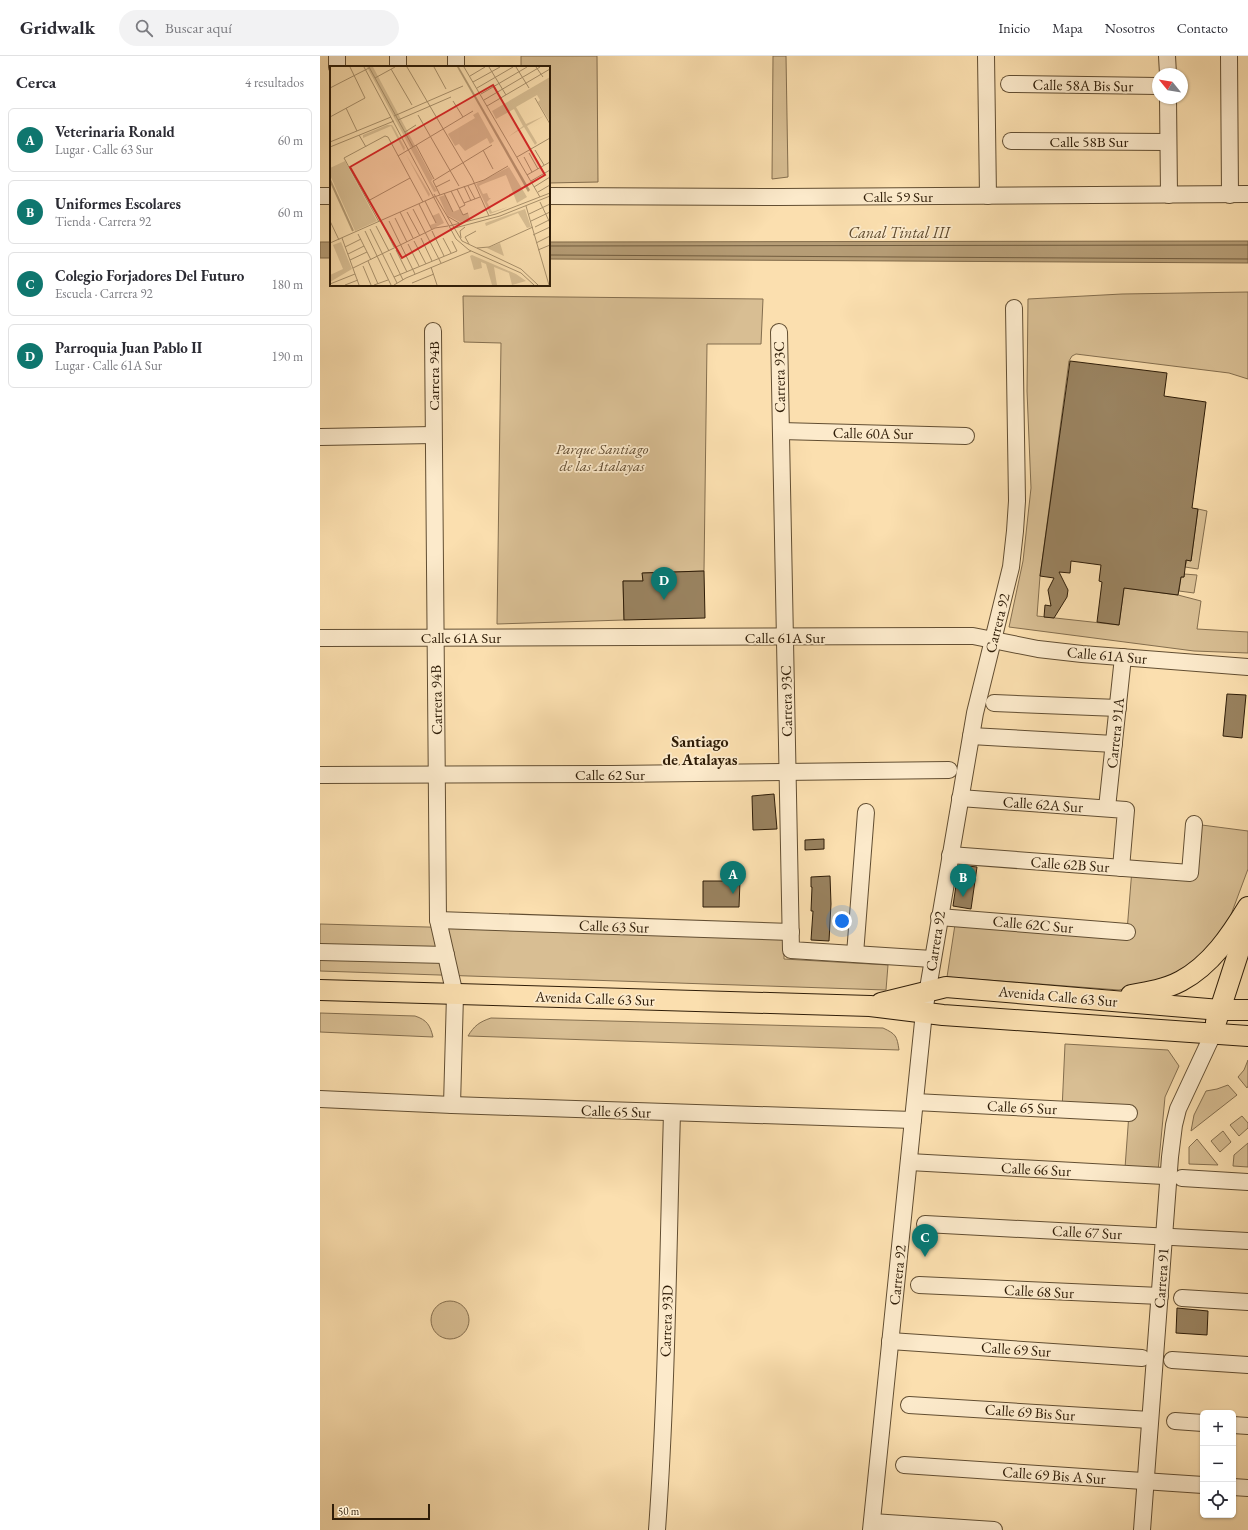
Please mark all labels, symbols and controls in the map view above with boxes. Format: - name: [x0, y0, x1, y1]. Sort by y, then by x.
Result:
- search box: [119, 10, 399, 46]
- text: Gridwalk: [20, 15, 95, 40]
- icon: search: [133, 17, 155, 39]
- text: Buscar aquí: [165, 18, 232, 37]
- text: Inicio: [999, 19, 1030, 37]
- text: Mapa: [1052, 19, 1083, 37]
- text: Nosotros: [1105, 19, 1155, 37]
- text: Contacto: [1177, 19, 1228, 37]
- inset map: [330, 66, 550, 286]
- north arrow: [1152, 68, 1188, 104]
- text: Cerca: [16, 71, 56, 93]
- text: 4 resultados: [245, 74, 304, 91]
- street label: Calle 58A Bis Sur: [1032, 75, 1134, 95]
- text: Veterinaria Ronald: [55, 122, 175, 141]
- text: A: [25, 132, 35, 149]
- text: 60 m: [278, 132, 303, 149]
- street label: Calle 58B Sur: [1050, 132, 1128, 151]
- text: Lugar · Calle 63 Sur: [55, 141, 153, 158]
- street label: Calle 59 Sur: [863, 187, 933, 206]
- text: Uniformes Escolares: [55, 194, 181, 213]
- text: B: [26, 204, 34, 221]
- text: 60 m: [278, 204, 303, 221]
- text: Tienda · Carrera 92: [55, 213, 151, 230]
- water label: Canal Tintal III: [848, 222, 952, 243]
- text: Colegio Forjadores Del Futuro: [55, 266, 244, 285]
- text: C: [25, 276, 35, 293]
- text: 180 m: [272, 276, 303, 293]
- text: Escuela · Carrera 92: [55, 285, 153, 302]
- text: Parroquia Juan Pablo II: [55, 338, 202, 357]
- street label: Carrera 94B: [424, 341, 443, 411]
- street label: Carrera 93C: [769, 341, 789, 413]
- text: D: [25, 348, 35, 365]
- text: 190 m: [272, 348, 303, 365]
- text: Lugar · Calle 61A Sur: [55, 357, 162, 374]
- street label: Calle 60A Sur: [833, 423, 913, 443]
- park label: Parque Santiago de las Atalayas: [555, 439, 649, 475]
- pin: D: [651, 567, 677, 600]
- street label: Carrera 92: [980, 590, 1014, 655]
- street label: Calle 61A Sur: [421, 628, 501, 647]
- street label: Calle 61A Sur: [745, 628, 825, 647]
- street label: Calle 61A Sur: [1066, 642, 1148, 668]
- street label: Carrera 94B: [426, 665, 446, 735]
- street label: Carrera 93C: [776, 665, 796, 737]
- street label: Carrera 91A: [1102, 696, 1128, 769]
- district label: Santiago de Atalayas: [663, 731, 738, 770]
- street label: Calle 62 Sur: [575, 765, 645, 784]
- street label: Calle 62A Sur: [1002, 792, 1084, 816]
- street label: Calle 62B Sur: [1030, 852, 1110, 876]
- pin: A: [720, 861, 746, 894]
- pin: B: [950, 864, 976, 897]
- street label: Carrera 92: [921, 909, 949, 973]
- your location: [832, 911, 852, 931]
- street label: Calle 62C Sur: [992, 911, 1074, 937]
- street label: Calle 63 Sur: [579, 915, 649, 937]
- street label: Avenida Calle 63 Sur: [997, 981, 1118, 1011]
- street label: Avenida Calle 63 Sur: [534, 986, 655, 1010]
- street label: Calle 65 Sur: [987, 1096, 1057, 1118]
- street label: Calle 65 Sur: [581, 1100, 651, 1122]
- street label: Calle 66 Sur: [1001, 1158, 1071, 1180]
- street label: Calle 67 Sur: [1052, 1221, 1122, 1243]
- pin: C: [912, 1224, 938, 1257]
- street label: Carrera 92: [884, 1243, 910, 1306]
- street label: Carrera 91: [1149, 1247, 1173, 1309]
- street label: Calle 68 Sur: [1004, 1280, 1074, 1302]
- street label: Carrera 93D: [655, 1285, 677, 1357]
- street label: Calle 69 Sur: [980, 1337, 1052, 1361]
- street label: Calle 69 Bis Sur: [984, 1399, 1076, 1425]
- map controls: [1200, 1410, 1236, 1518]
- button: +: [1200, 1410, 1236, 1446]
- button: −: [1200, 1446, 1236, 1482]
- street label: Calle 69 Bis A Sur: [1002, 1462, 1106, 1488]
- button: locate: [1200, 1482, 1236, 1518]
- scale bar: [332, 1502, 430, 1521]
- text: 50 m: [338, 1504, 359, 1518]

